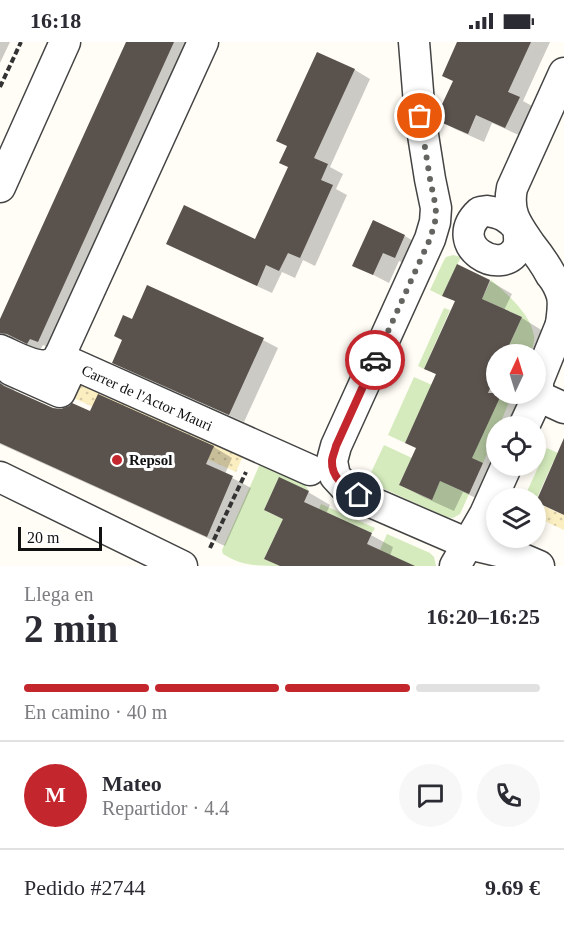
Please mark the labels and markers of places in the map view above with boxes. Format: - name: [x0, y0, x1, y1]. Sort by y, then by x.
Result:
- pin: [394, 90, 445, 141]
- place label: Repsol: [129, 452, 172, 468]
- marker: Repsol: [110, 453, 124, 467]
- pin: [333, 469, 384, 520]

